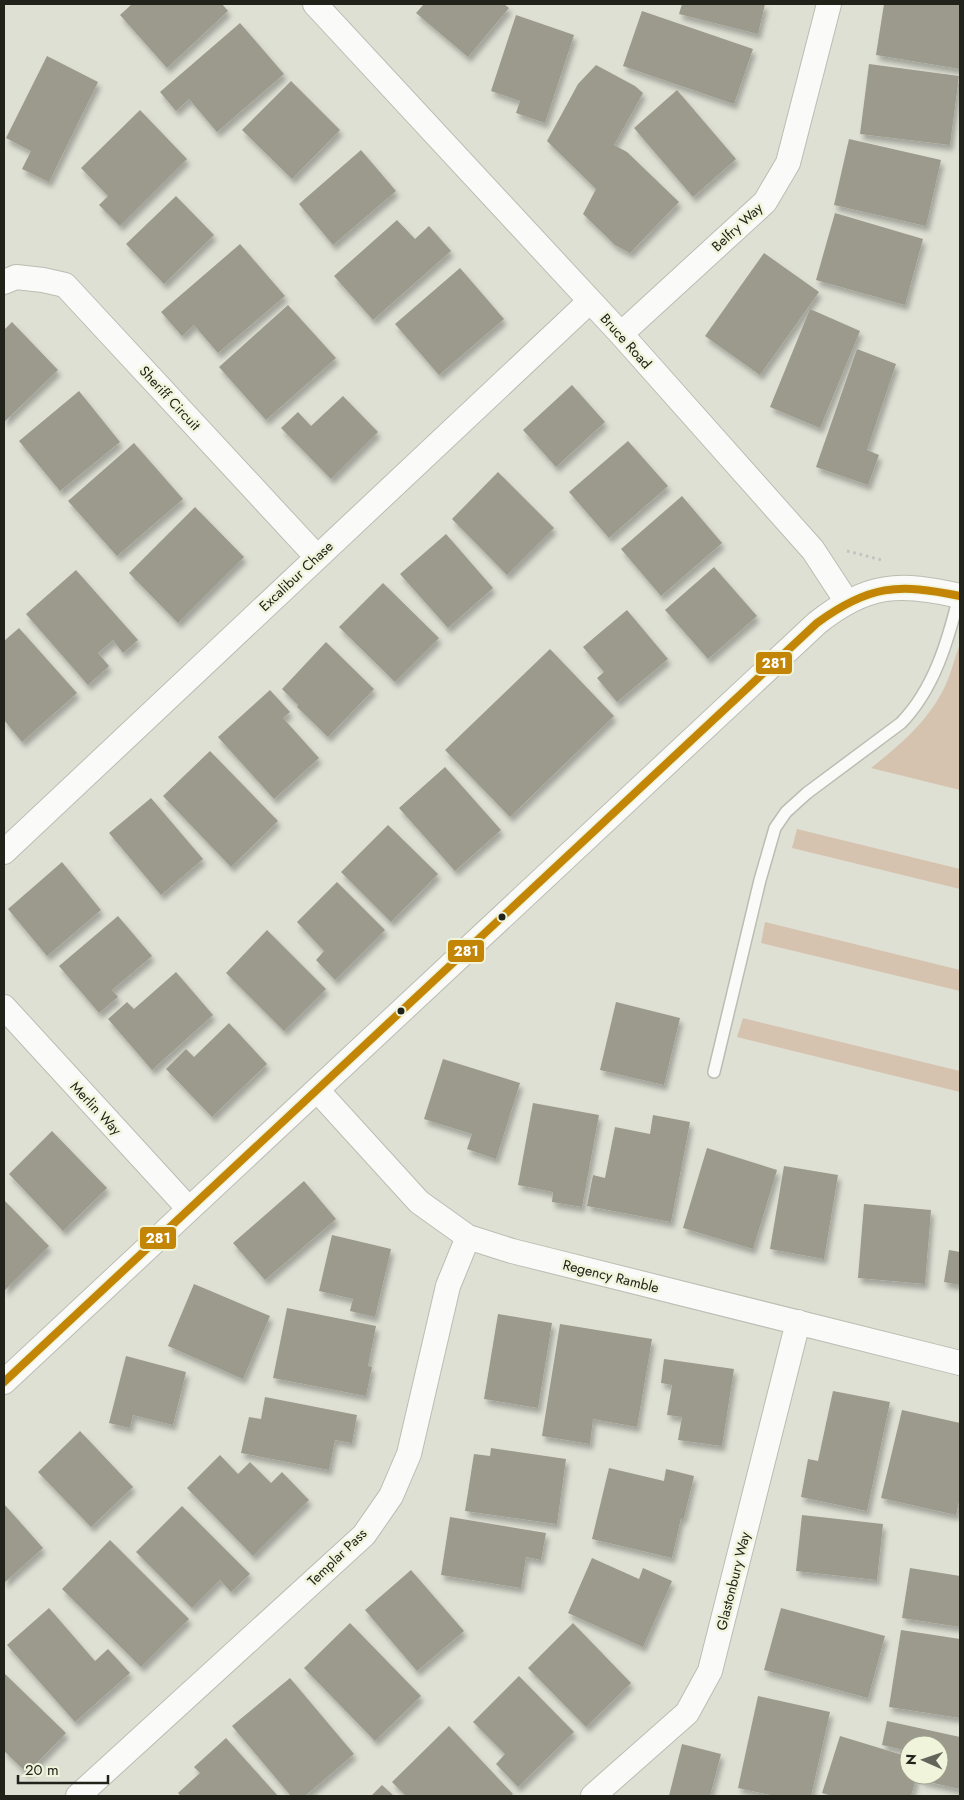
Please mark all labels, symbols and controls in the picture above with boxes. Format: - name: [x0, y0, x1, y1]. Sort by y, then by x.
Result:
- street label: Belfry Way: [707, 198, 768, 256]
- street label: Bruce Road: [596, 309, 656, 373]
- street label: Sheriff Circuit: [135, 361, 206, 435]
- street label: Excalibur Chase: [255, 536, 337, 616]
- line badge: 281: [755, 651, 793, 675]
- text: 281: [761, 653, 787, 673]
- unlabelled marker: [497, 912, 507, 922]
- line badge: 281: [447, 939, 485, 963]
- text: 281: [453, 941, 479, 961]
- unlabelled marker: [396, 1006, 406, 1016]
- street label: Merlin Way: [66, 1077, 127, 1140]
- line badge: 281: [139, 1226, 177, 1250]
- text: 281: [145, 1228, 171, 1248]
- street label: Regency Ramble: [561, 1254, 661, 1298]
- street label: Templar Pass: [303, 1523, 371, 1590]
- street label: Glastonbury Way: [711, 1529, 755, 1632]
- north arrow: [899, 1735, 949, 1785]
- scale bar: [18, 1752, 108, 1784]
- text: N: [901, 1754, 921, 1765]
- text: 20 m: [25, 1759, 59, 1781]

